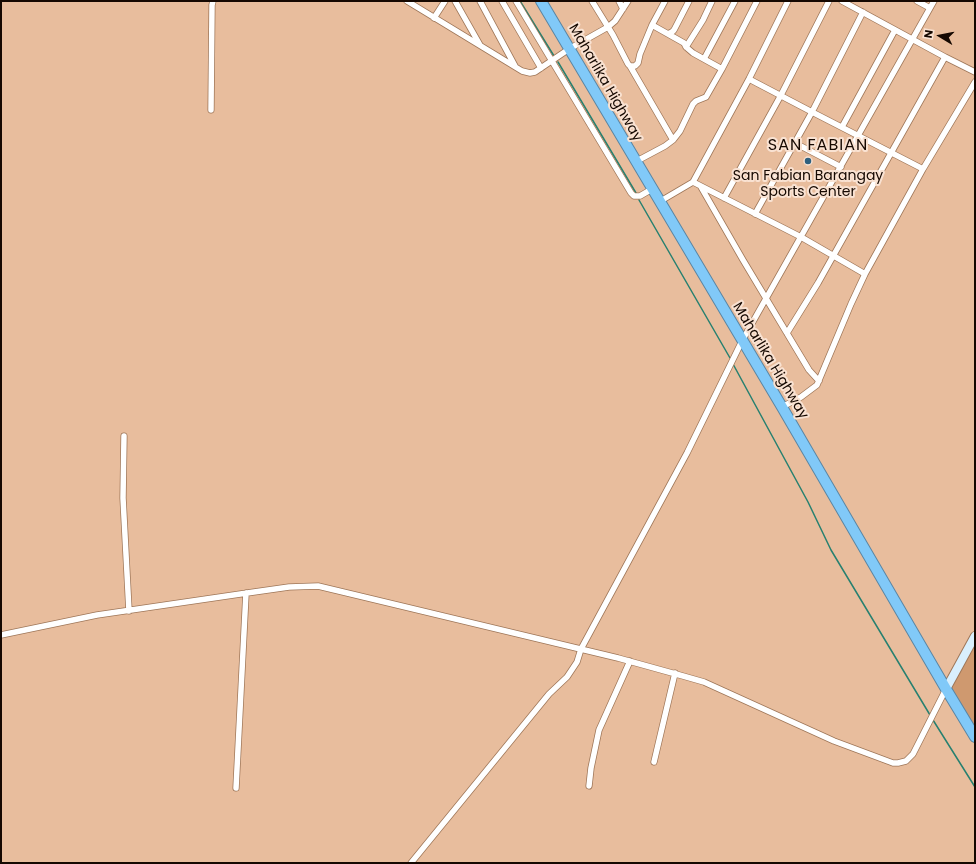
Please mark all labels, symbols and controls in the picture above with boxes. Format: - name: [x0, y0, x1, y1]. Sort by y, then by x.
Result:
- north arrow: [920, 16, 960, 56]
- street label: Maharlika Highway: [565, 21, 645, 145]
- text: N: [920, 28, 937, 39]
- district label: SAN FABIAN: [768, 136, 868, 156]
- marker: San Fabian Barangay Sports Center: [803, 156, 813, 166]
- place label: San Fabian Barangay Sports Center: [733, 168, 883, 200]
- street label: Maharlika Highway: [729, 300, 811, 422]

